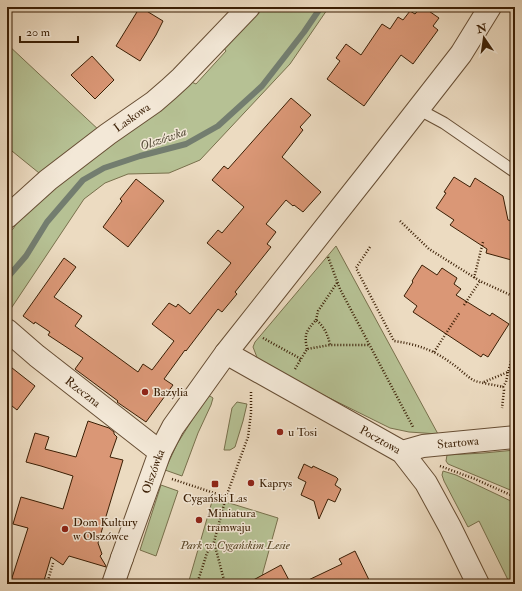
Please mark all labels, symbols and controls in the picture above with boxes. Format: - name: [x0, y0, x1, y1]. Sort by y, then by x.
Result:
- scale bar: [20, 18, 78, 44]
- north arrow: [464, 18, 504, 58]
- text: N: [475, 21, 489, 36]
- text: 20 m: [26, 25, 51, 40]
- street label: Laskowa: [111, 99, 154, 136]
- water label: Olszówka: [138, 123, 189, 154]
- street label: Rzeczna: [62, 374, 104, 412]
- place label: Bazylia: [153, 385, 189, 400]
- marker: Bazylia: [140, 387, 150, 397]
- street label: Pocztowa: [357, 423, 404, 458]
- place label: u Tosi: [288, 425, 317, 440]
- marker: u Tosi: [275, 427, 285, 437]
- street label: Startowa: [436, 433, 481, 453]
- street label: Olszówka: [139, 446, 169, 496]
- place label: Kaprys: [259, 476, 292, 491]
- marker: Kaprys: [246, 478, 256, 488]
- marker: Cygański Las: [210, 479, 220, 489]
- place label: Cygański Las: [183, 491, 247, 506]
- place label: Miniatura tramwaju: [207, 506, 257, 535]
- place label: Dom Kultury w Olszówce: [73, 515, 138, 544]
- marker: Miniatura tramwaju: [194, 515, 204, 525]
- marker: Dom Kultury w Olszówce: [60, 524, 70, 534]
- park label: Park w Cygańskim Lesie: [179, 538, 291, 553]

